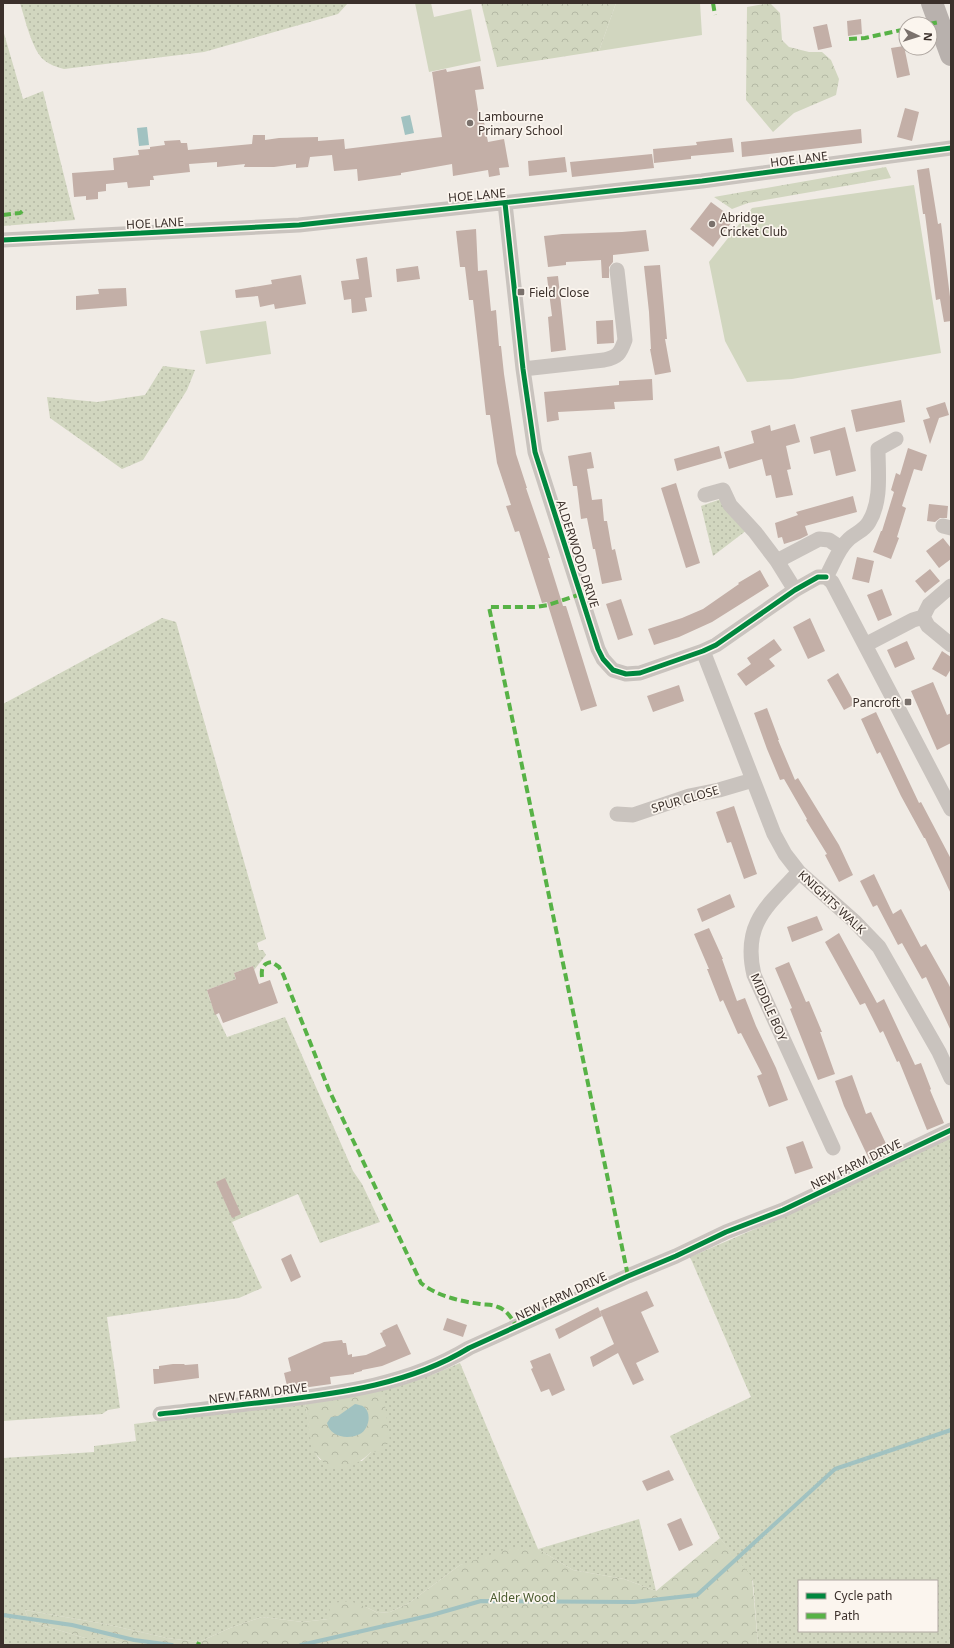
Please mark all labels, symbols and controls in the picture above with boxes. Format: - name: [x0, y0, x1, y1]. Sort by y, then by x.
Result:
- north arrow: [898, 16, 938, 56]
- text: N: [921, 32, 936, 42]
- place label: Lambourne Primary School: [478, 108, 563, 139]
- marker: Lambourne Primary School: [465, 118, 475, 128]
- street label: HOE LANE: [769, 147, 829, 171]
- street label: HOE LANE: [447, 184, 507, 206]
- place label: Abridge Cricket Club: [720, 209, 788, 240]
- street label: HOE LANE: [126, 213, 184, 233]
- marker: Abridge Cricket Club: [707, 219, 717, 229]
- place label: Field Close: [529, 284, 589, 301]
- marker: Field Close: [516, 287, 526, 297]
- street label: ALDERWOOD DRIVE: [553, 498, 603, 610]
- place label: Pancroft: [852, 694, 901, 711]
- marker: Pancroft: [903, 697, 913, 707]
- street label: SPUR CLOSE: [649, 781, 721, 817]
- street label: KNIGHTS WALK: [794, 866, 870, 938]
- street label: MIDDLE BOY: [747, 970, 792, 1044]
- street label: NEW FARM DRIVE: [808, 1135, 904, 1193]
- street label: NEW FARM DRIVE: [512, 1267, 610, 1325]
- street label: NEW FARM DRIVE: [208, 1379, 308, 1407]
- legend: [798, 1580, 938, 1632]
- text: Cycle path: [834, 1587, 892, 1604]
- park label: Alder Wood: [490, 1589, 556, 1606]
- text: Path: [834, 1607, 860, 1624]

